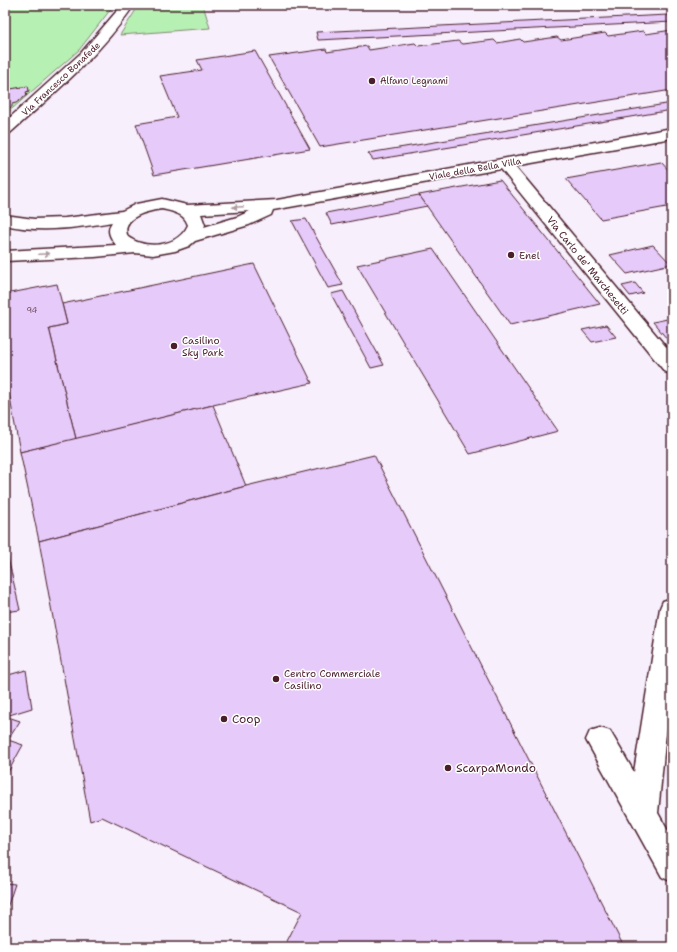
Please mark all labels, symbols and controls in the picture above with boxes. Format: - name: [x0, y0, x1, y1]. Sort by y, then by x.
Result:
- street label: Via Francesco Bonafede: [19, 39, 103, 119]
- place label: Alfano Legnami: [380, 75, 448, 87]
- marker: Alfano Legnami: [367, 76, 377, 86]
- street label: Viale della Bella Villa: [428, 155, 522, 183]
- one-way arrow: [231, 204, 244, 210]
- street label: Via Carlo de' Marchesetti: [544, 213, 631, 317]
- place label: Enel: [519, 249, 540, 262]
- marker: Enel: [506, 250, 516, 260]
- one-way arrow: [38, 251, 51, 257]
- house number: 94: [27, 305, 38, 316]
- place label: Casilino Sky Park: [182, 334, 224, 359]
- marker: Casilino Sky Park: [169, 341, 179, 351]
- place label: Centro Commerciale Casilino: [284, 667, 381, 692]
- marker: Centro Commerciale Casilino: [271, 674, 281, 684]
- place label: Coop: [232, 711, 261, 727]
- marker: Coop: [219, 714, 229, 724]
- place label: ScarpaMondo: [456, 760, 536, 776]
- marker: ScarpaMondo: [443, 763, 453, 773]

